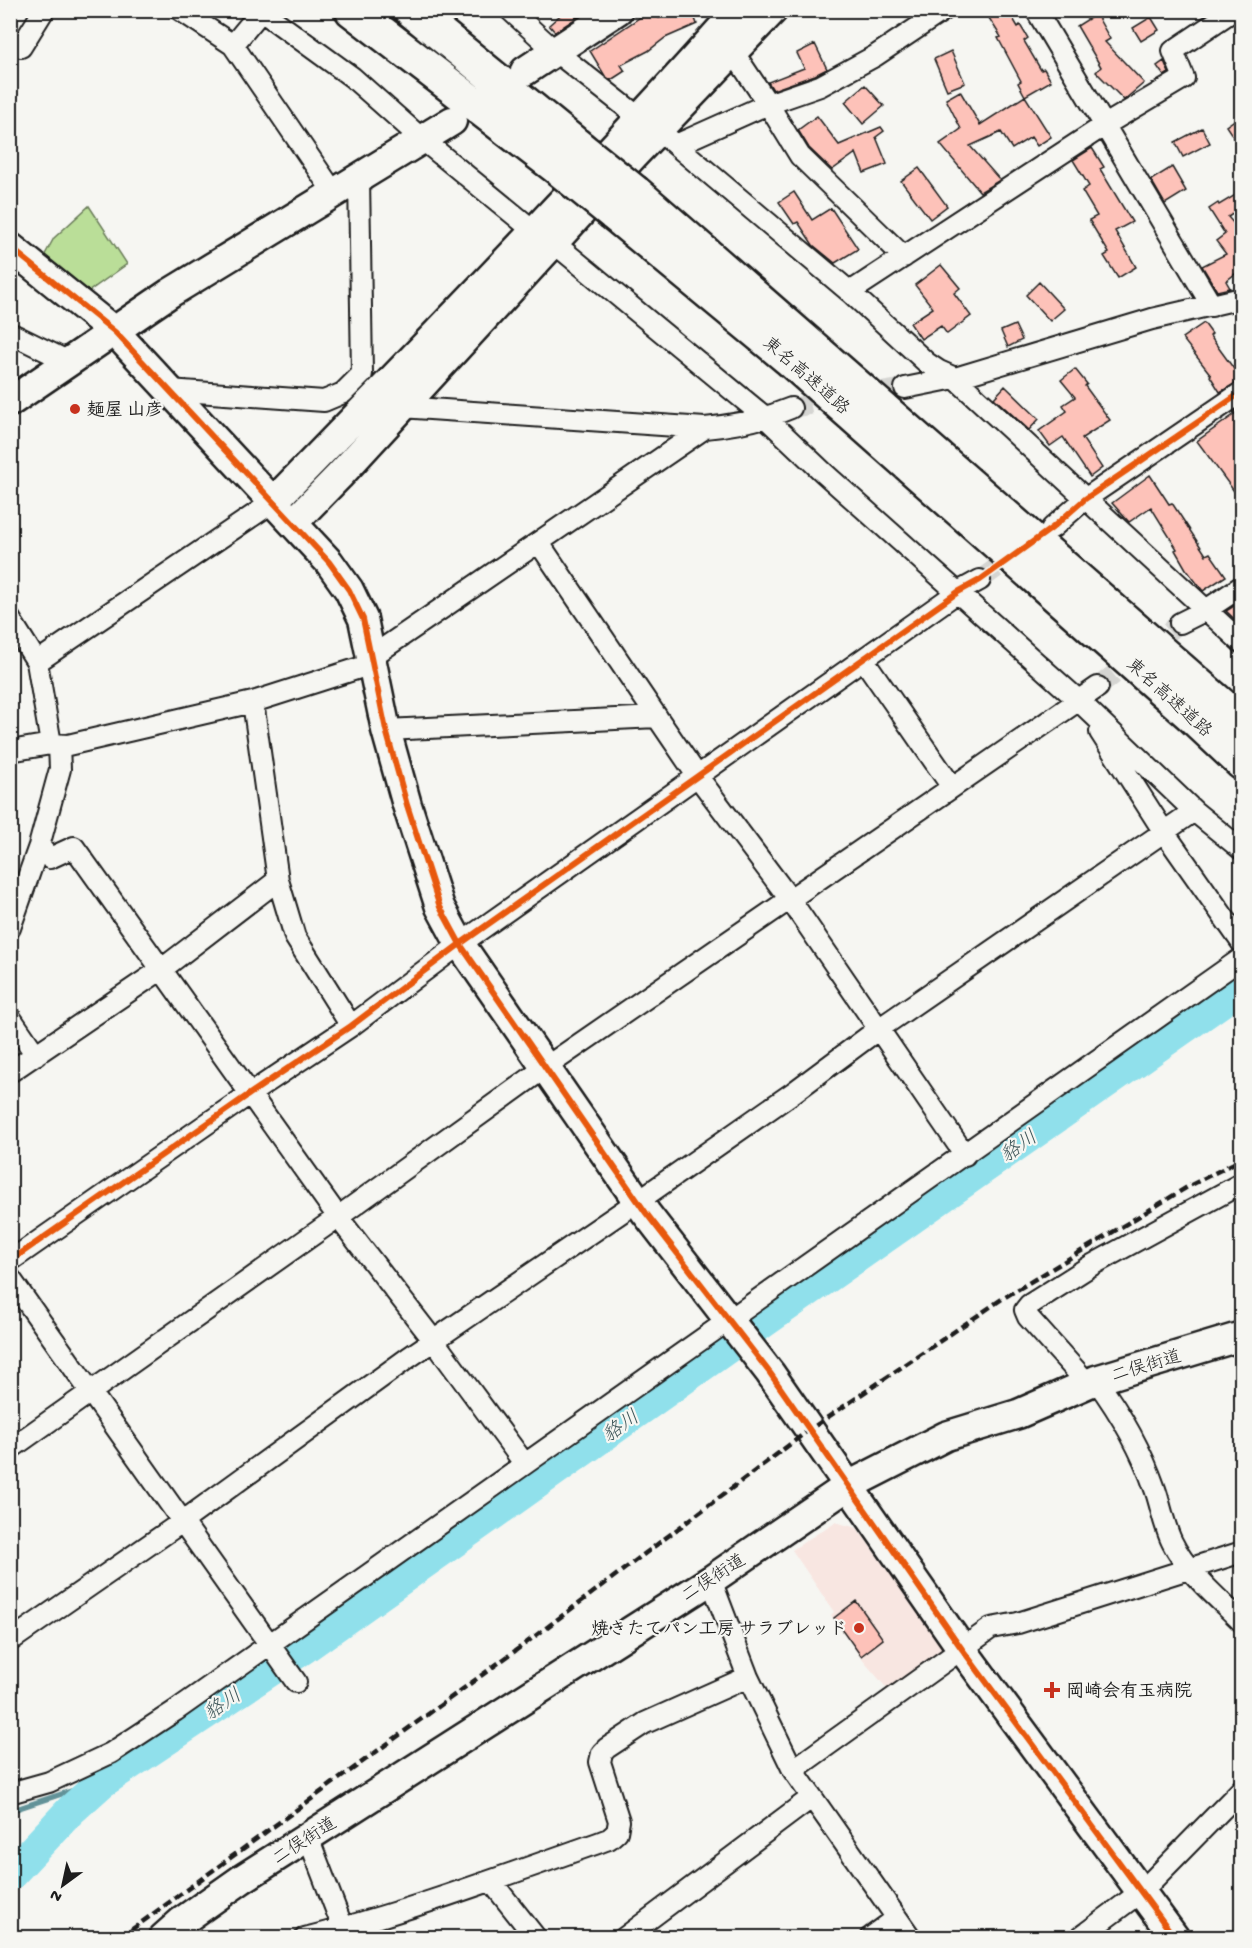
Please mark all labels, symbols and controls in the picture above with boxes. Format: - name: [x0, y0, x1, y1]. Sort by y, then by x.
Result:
- street label: 東名高速道路: [758, 333, 854, 420]
- place label: 麺屋 山彦: [87, 400, 163, 422]
- marker: 麺屋 山彦: [68, 402, 82, 416]
- street label: 東名高速道路: [1121, 654, 1216, 743]
- water label: 貉川: [996, 1126, 1043, 1169]
- street label: 二俣街道: [1109, 1346, 1184, 1388]
- water label: 貉川: [598, 1406, 645, 1449]
- street label: 二俣街道: [678, 1550, 750, 1608]
- place label: 焼きたてパン工房 サラブレッド: [591, 1619, 847, 1641]
- marker: 焼きたてパン工房 サラブレッド: [852, 1621, 866, 1635]
- marker: 岡崎会有玉病院: [1043, 1681, 1061, 1699]
- place label: 岡崎会有玉病院: [1066, 1681, 1192, 1703]
- water label: 貉川: [200, 1684, 247, 1727]
- street label: 二俣街道: [269, 1813, 341, 1871]
- north arrow: [33, 1855, 93, 1915]
- text: N: [47, 1884, 66, 1905]

